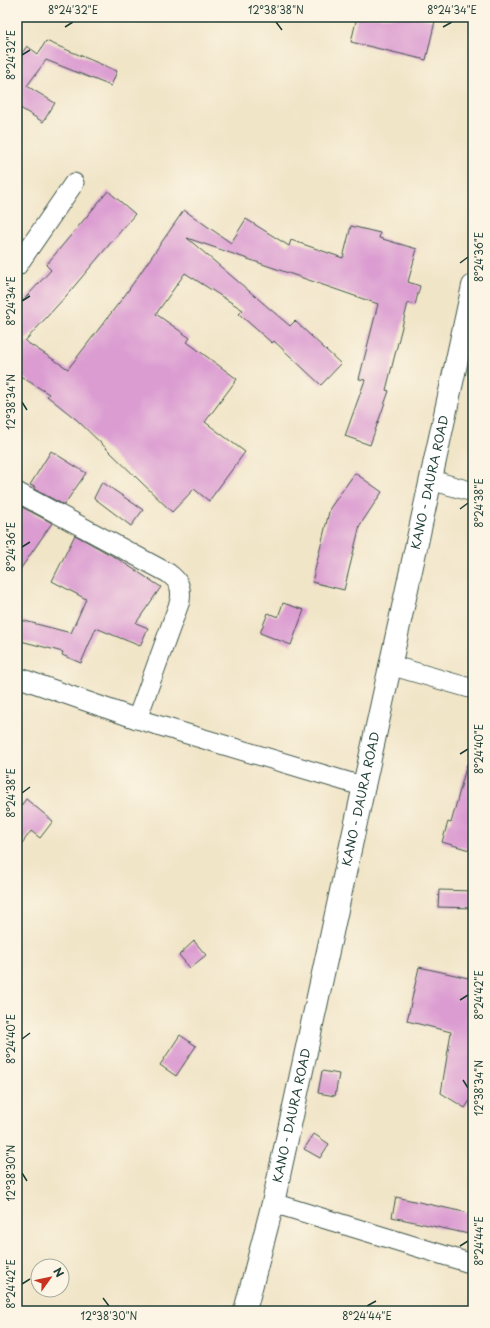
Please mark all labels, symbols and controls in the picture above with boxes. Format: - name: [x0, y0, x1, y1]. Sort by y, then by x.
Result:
- text: 8°24'32"E: [48, 2, 98, 17]
- text: 12°38'38"N: [248, 2, 304, 17]
- text: 8°24'34"E: [427, 2, 477, 17]
- text: 8°24'32"E: [3, 30, 18, 80]
- text: 8°24'36"E: [471, 232, 486, 282]
- text: 8°24'34"E: [3, 276, 18, 326]
- text: 12°38'34"N: [3, 374, 18, 430]
- street label: KANO - DAURA ROAD: [406, 413, 453, 551]
- text: 8°24'38"E: [471, 478, 486, 528]
- text: 8°24'36"E: [3, 522, 18, 572]
- text: 8°24'40"E: [471, 724, 486, 774]
- street label: KANO - DAURA ROAD: [337, 730, 384, 868]
- text: 8°24'38"E: [3, 768, 18, 818]
- text: 8°24'42"E: [471, 970, 486, 1020]
- text: 8°24'40"E: [3, 1014, 18, 1064]
- street label: KANO - DAURA ROAD: [268, 1046, 314, 1184]
- text: 12°38'34"N: [471, 1060, 486, 1116]
- text: 12°38'30"N: [3, 1144, 18, 1201]
- text: 8°24'44"E: [471, 1216, 486, 1266]
- north arrow: [30, 1258, 70, 1298]
- text: 8°24'42"E: [3, 1259, 18, 1309]
- text: N: [49, 1264, 68, 1281]
- text: 12°38'30"N: [81, 1308, 138, 1323]
- text: 8°24'44"E: [342, 1308, 392, 1323]

